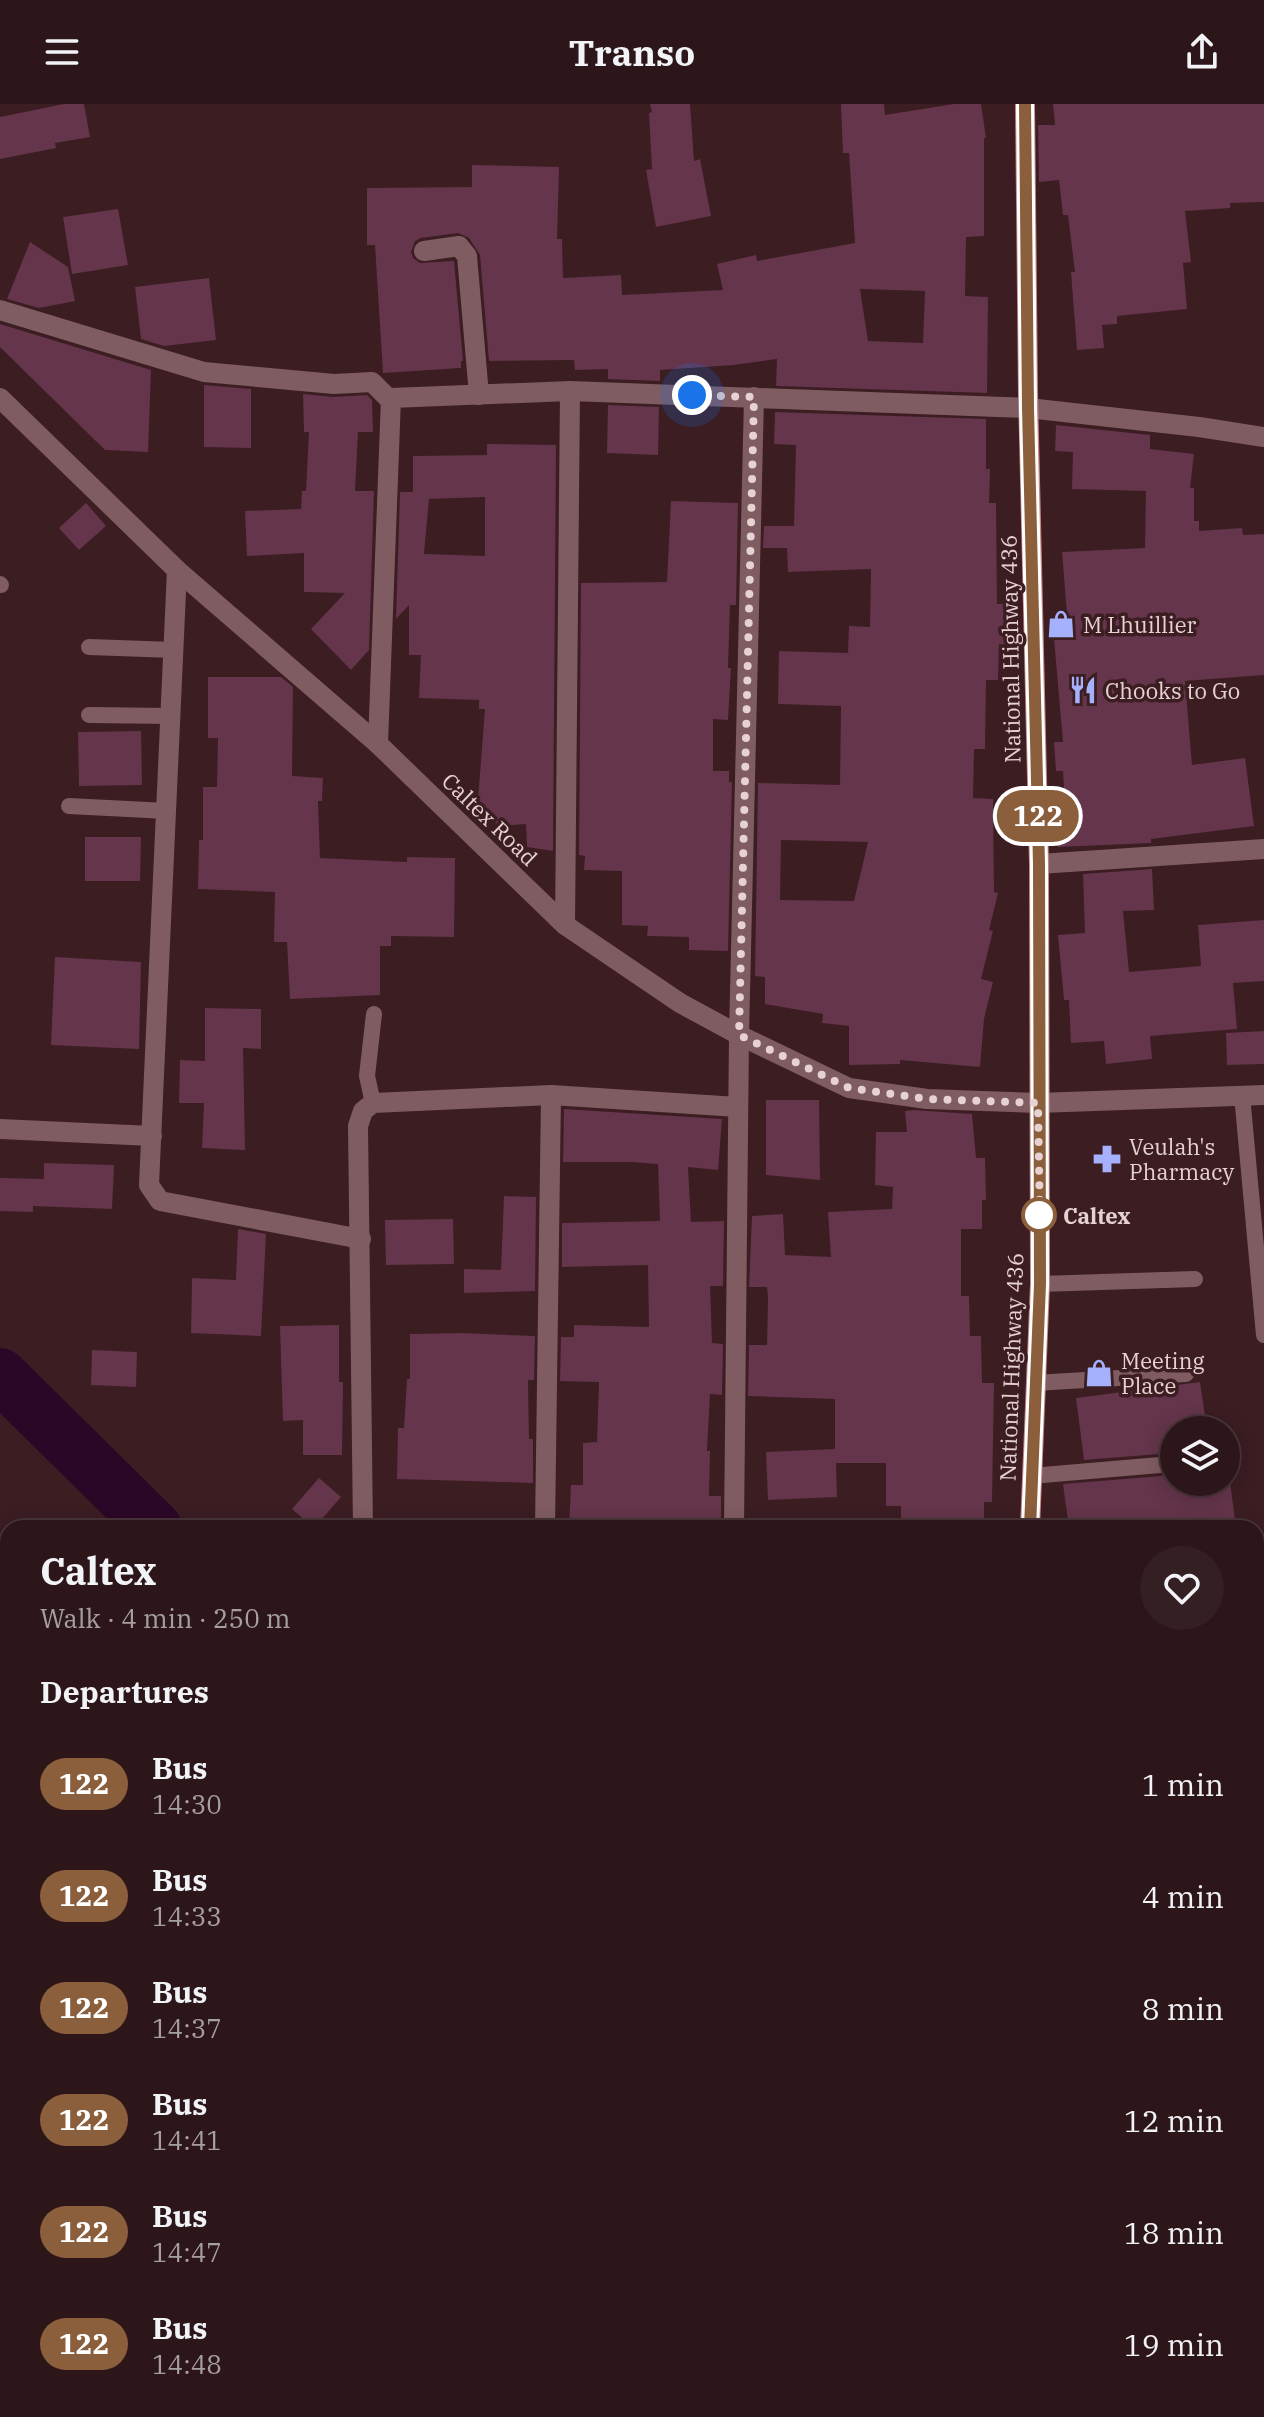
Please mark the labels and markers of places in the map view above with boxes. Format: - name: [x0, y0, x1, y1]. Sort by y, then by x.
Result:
- shop icon: M Lhuillier: [1046, 609, 1076, 639]
- place label: M Lhuillier: [1083, 610, 1197, 639]
- restaurant icon: Chooks to Go: [1068, 675, 1098, 705]
- place label: Chooks to Go: [1105, 676, 1240, 705]
- place label: Veulah's Pharmacy: [1129, 1132, 1235, 1186]
- pharmacy icon: Veulah's Pharmacy: [1092, 1144, 1122, 1174]
- marker: Caltex: [1022, 1198, 1056, 1232]
- place label: Caltex: [1063, 1201, 1130, 1230]
- place label: Meeting Place: [1121, 1346, 1205, 1400]
- shop icon: Meeting Place: [1084, 1358, 1114, 1388]

